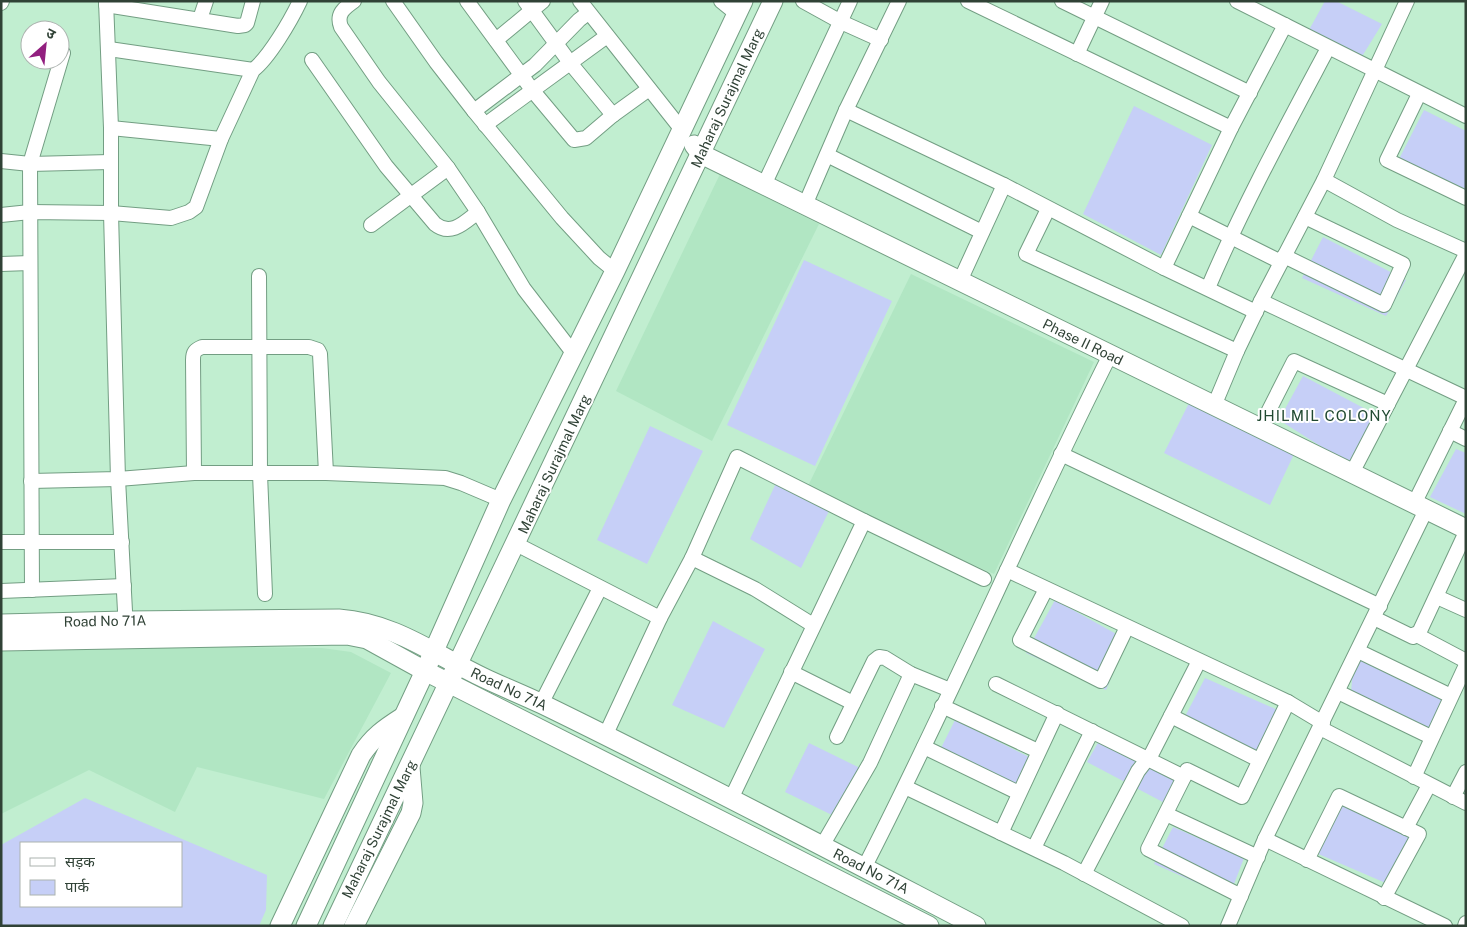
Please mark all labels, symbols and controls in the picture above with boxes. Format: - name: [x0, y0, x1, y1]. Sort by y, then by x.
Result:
- north arrow: [20, 20, 70, 70]
- text: उ: [44, 24, 59, 43]
- street label: Maharaj Surajmal Marg: [688, 26, 766, 170]
- street label: Phase II Road: [1040, 316, 1126, 368]
- street label: Maharaj Surajmal Marg: [515, 392, 593, 536]
- district label: JHILMIL COLONY: [1256, 407, 1392, 424]
- street label: Road No 71A: [64, 612, 146, 630]
- street label: Road No 71A: [468, 664, 550, 714]
- street label: Maharaj Surajmal Marg: [339, 757, 420, 901]
- legend: [20, 842, 182, 907]
- street label: Road No 71A: [831, 845, 911, 897]
- text: सड़क: [65, 853, 95, 870]
- text: पार्क: [65, 878, 89, 895]

